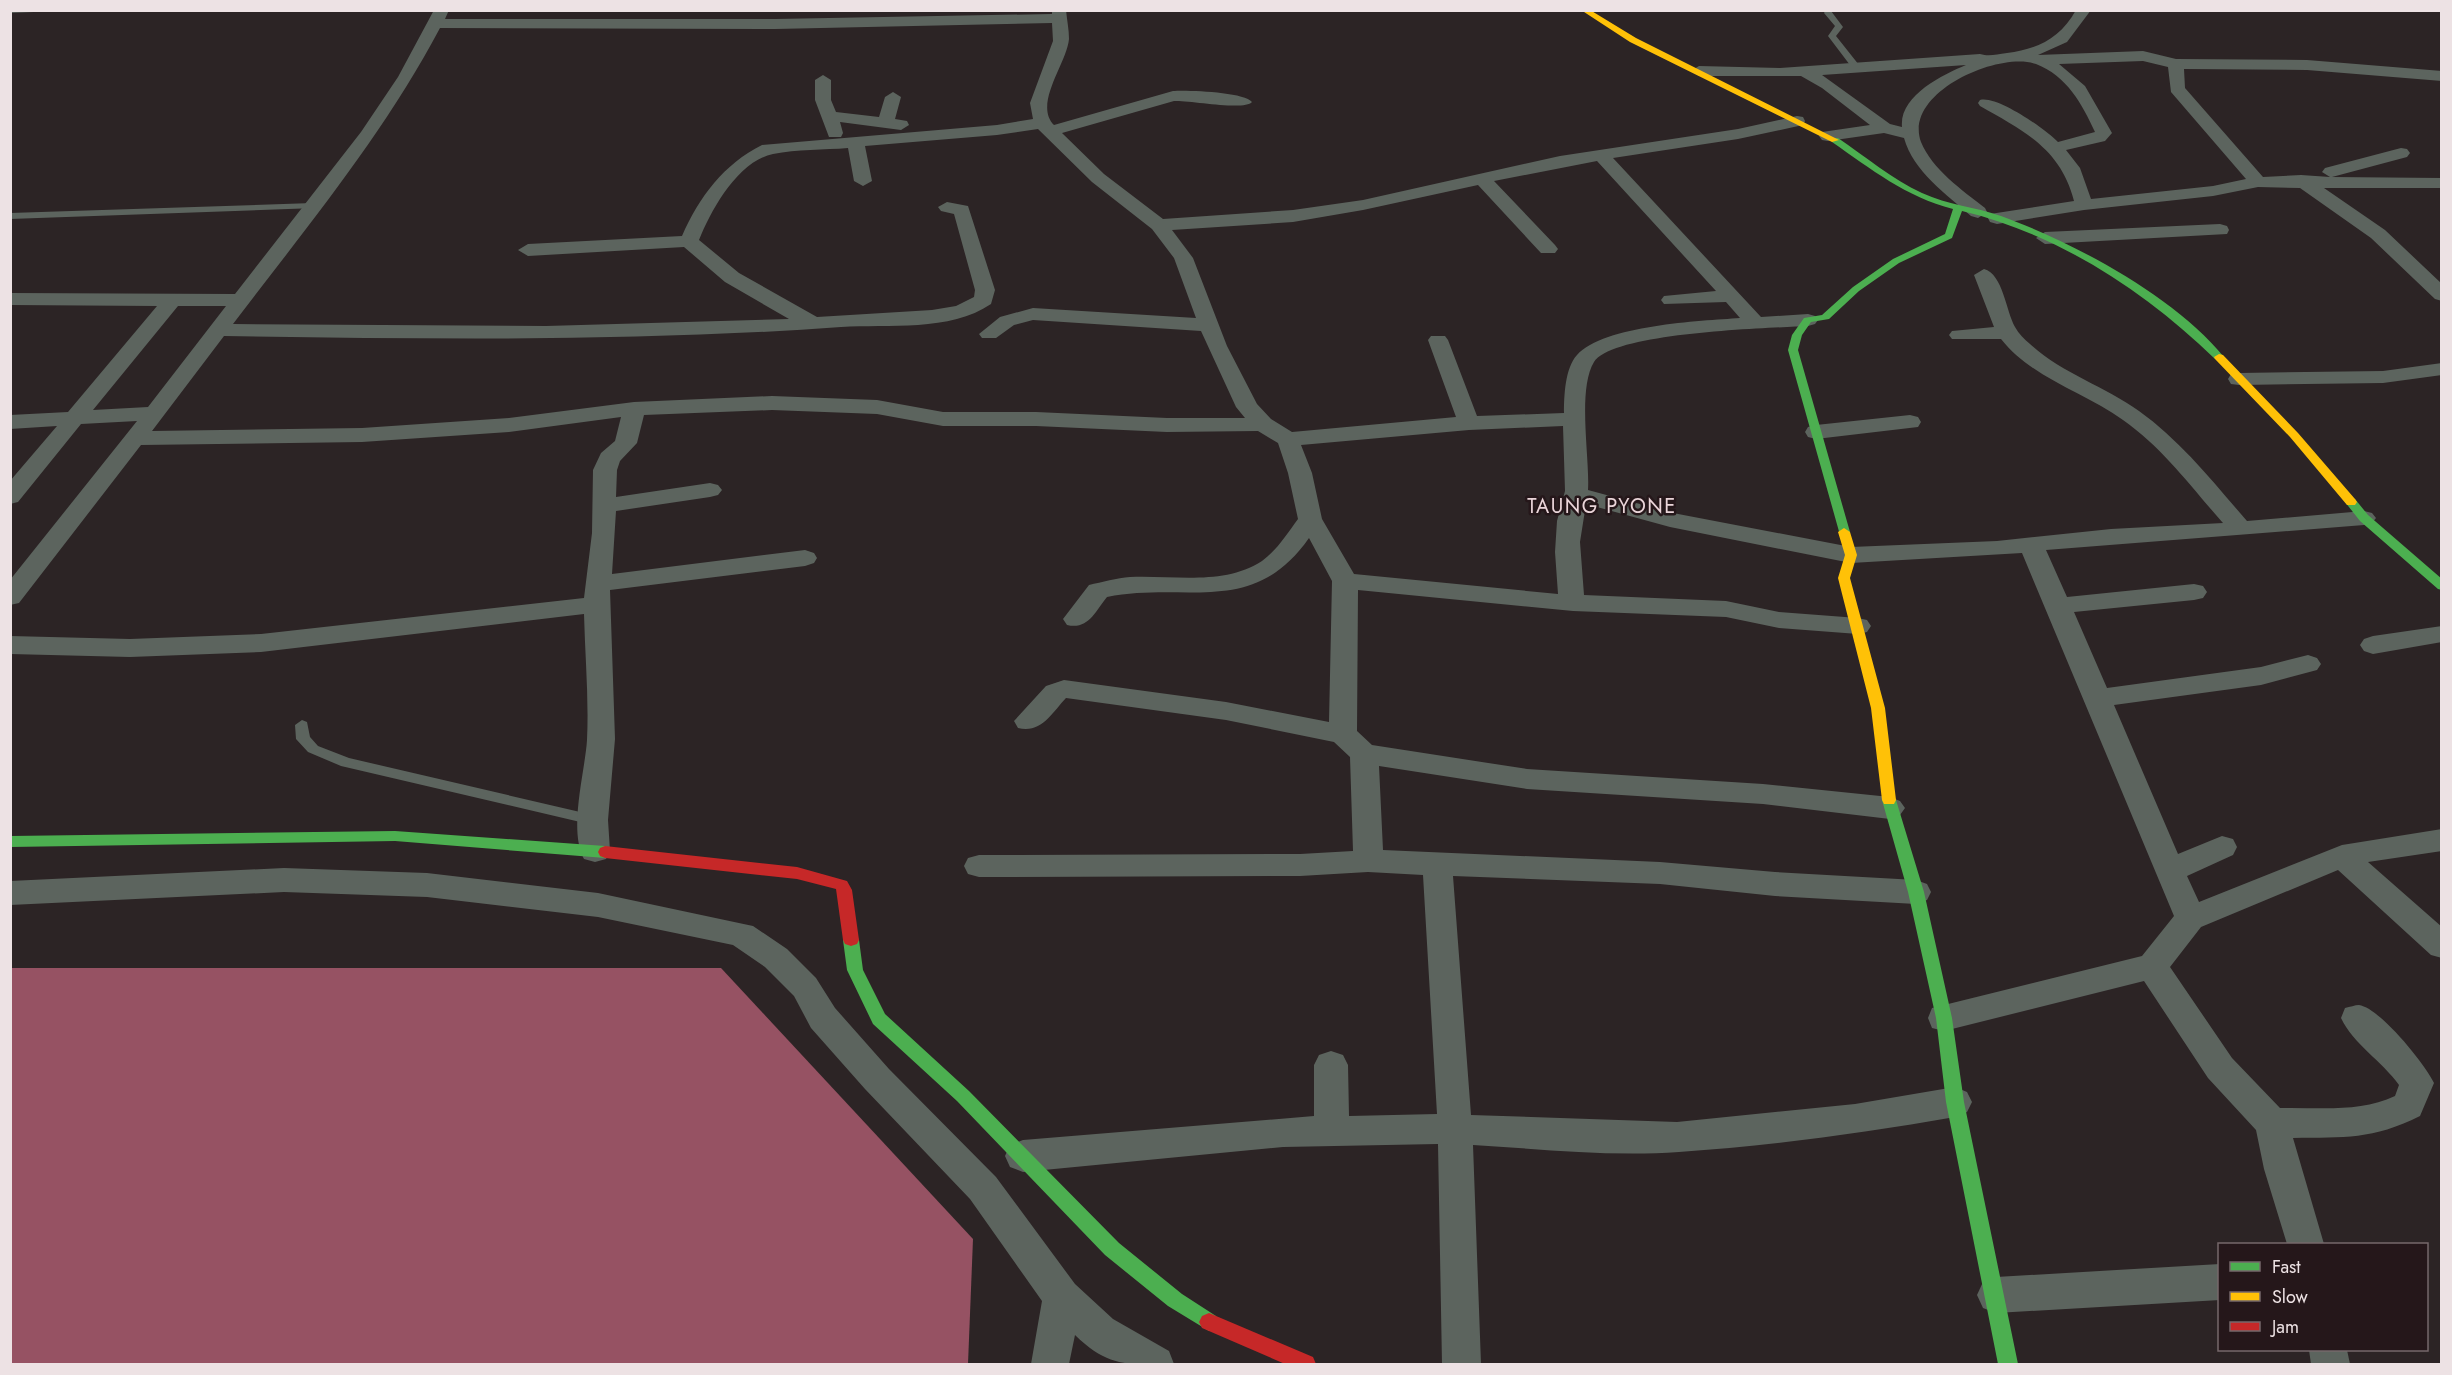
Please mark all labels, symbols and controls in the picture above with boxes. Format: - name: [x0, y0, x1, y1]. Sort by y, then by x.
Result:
- district label: TAUNG PYONE: [1527, 492, 1677, 521]
- legend: [2218, 1243, 2428, 1351]
- text: Fast: [2272, 1254, 2301, 1280]
- text: Slow: [2272, 1284, 2309, 1310]
- text: Jam: [2270, 1314, 2299, 1340]

